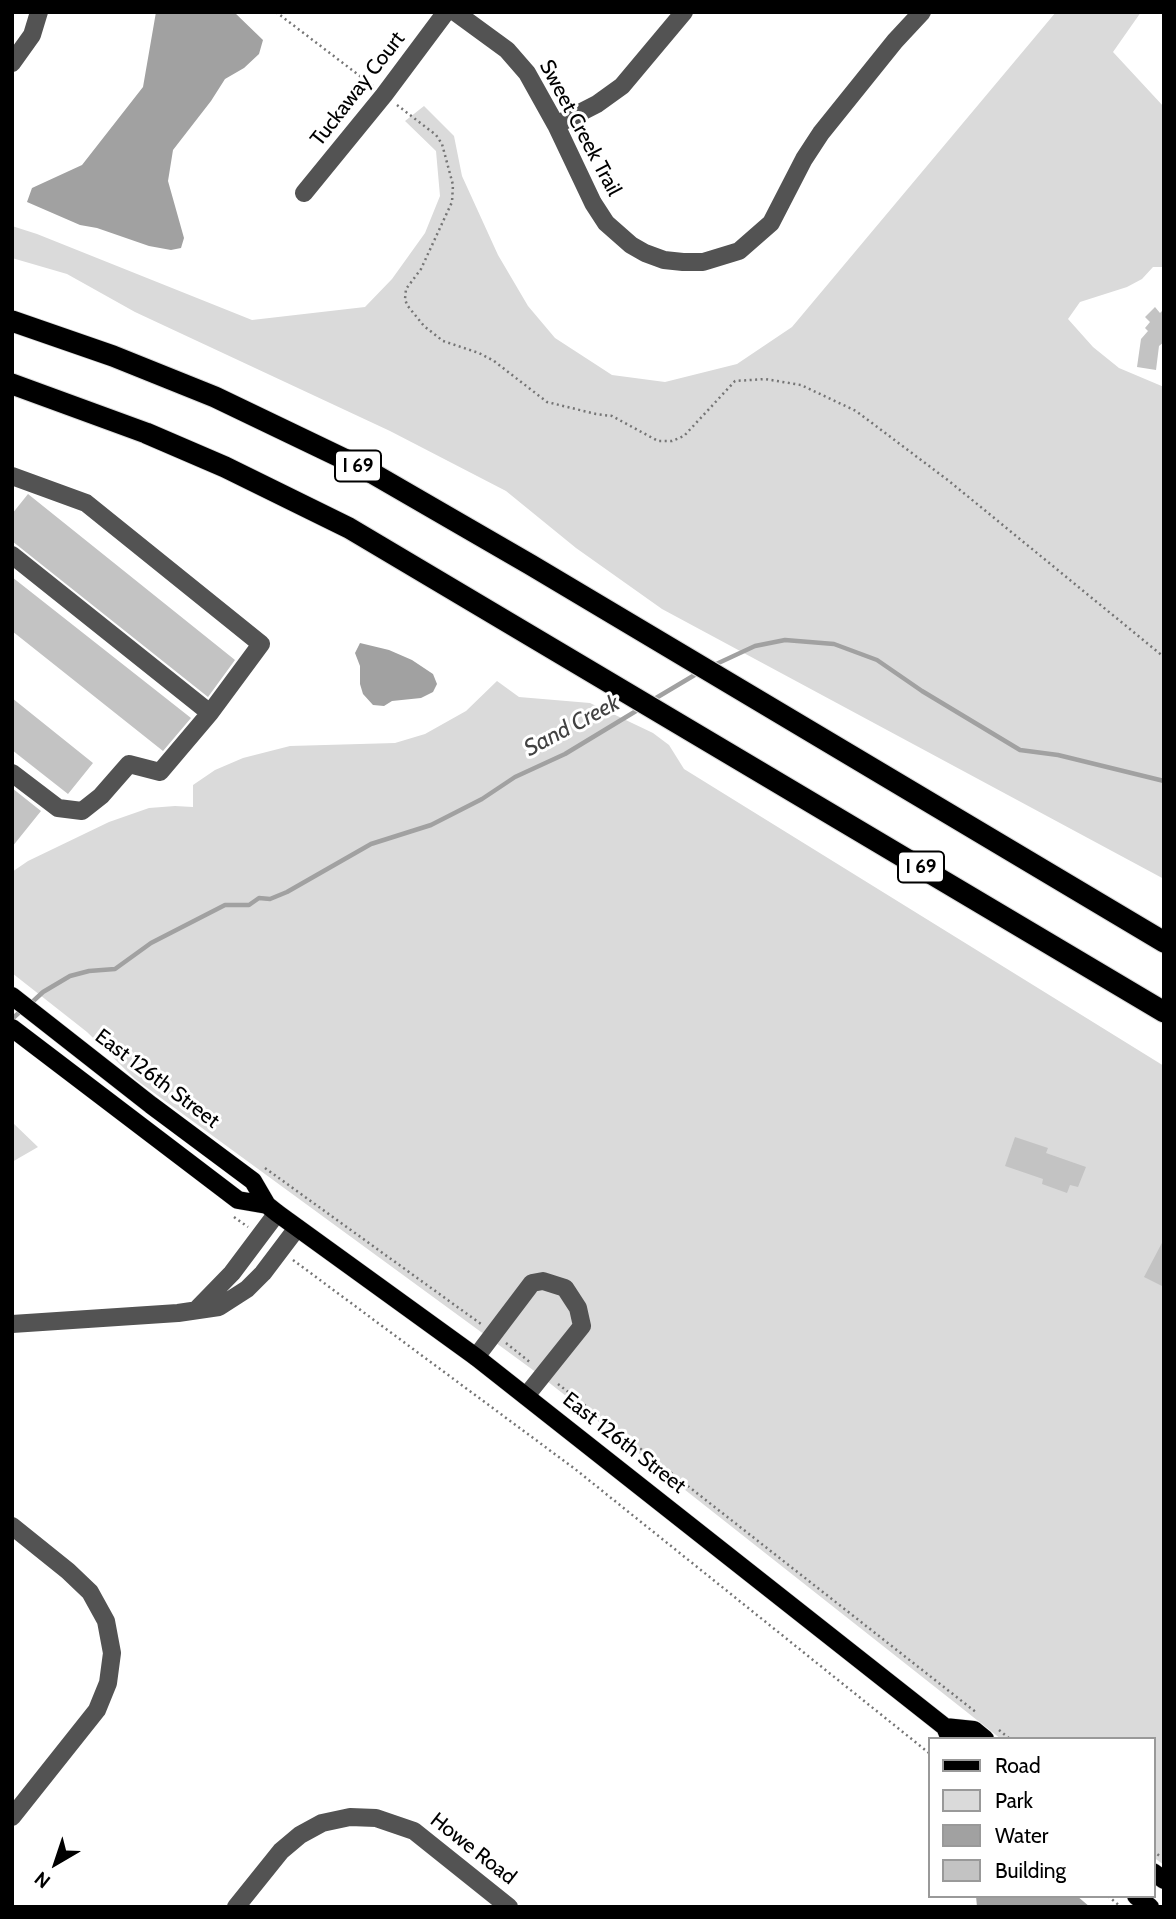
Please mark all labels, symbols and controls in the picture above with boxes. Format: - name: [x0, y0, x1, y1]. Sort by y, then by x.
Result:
- street label: Tuckaway Court: [306, 27, 410, 151]
- street label: Sweet Creek Trail: [534, 56, 626, 200]
- road number: I 69: [335, 450, 381, 481]
- water label: Sand Creek: [520, 689, 624, 763]
- road number: I 69: [898, 852, 944, 882]
- street label: East 126th Street: [90, 1024, 224, 1134]
- street label: East 126th Street: [557, 1387, 691, 1499]
- legend: [928, 1737, 1155, 1898]
- text: Road: [995, 1753, 1041, 1778]
- text: Park: [995, 1788, 1033, 1813]
- street label: Howe Road: [425, 1808, 521, 1890]
- text: Water: [995, 1823, 1048, 1848]
- north arrow: [21, 1828, 91, 1898]
- text: Building: [995, 1858, 1066, 1883]
- text: N: [30, 1867, 55, 1893]

